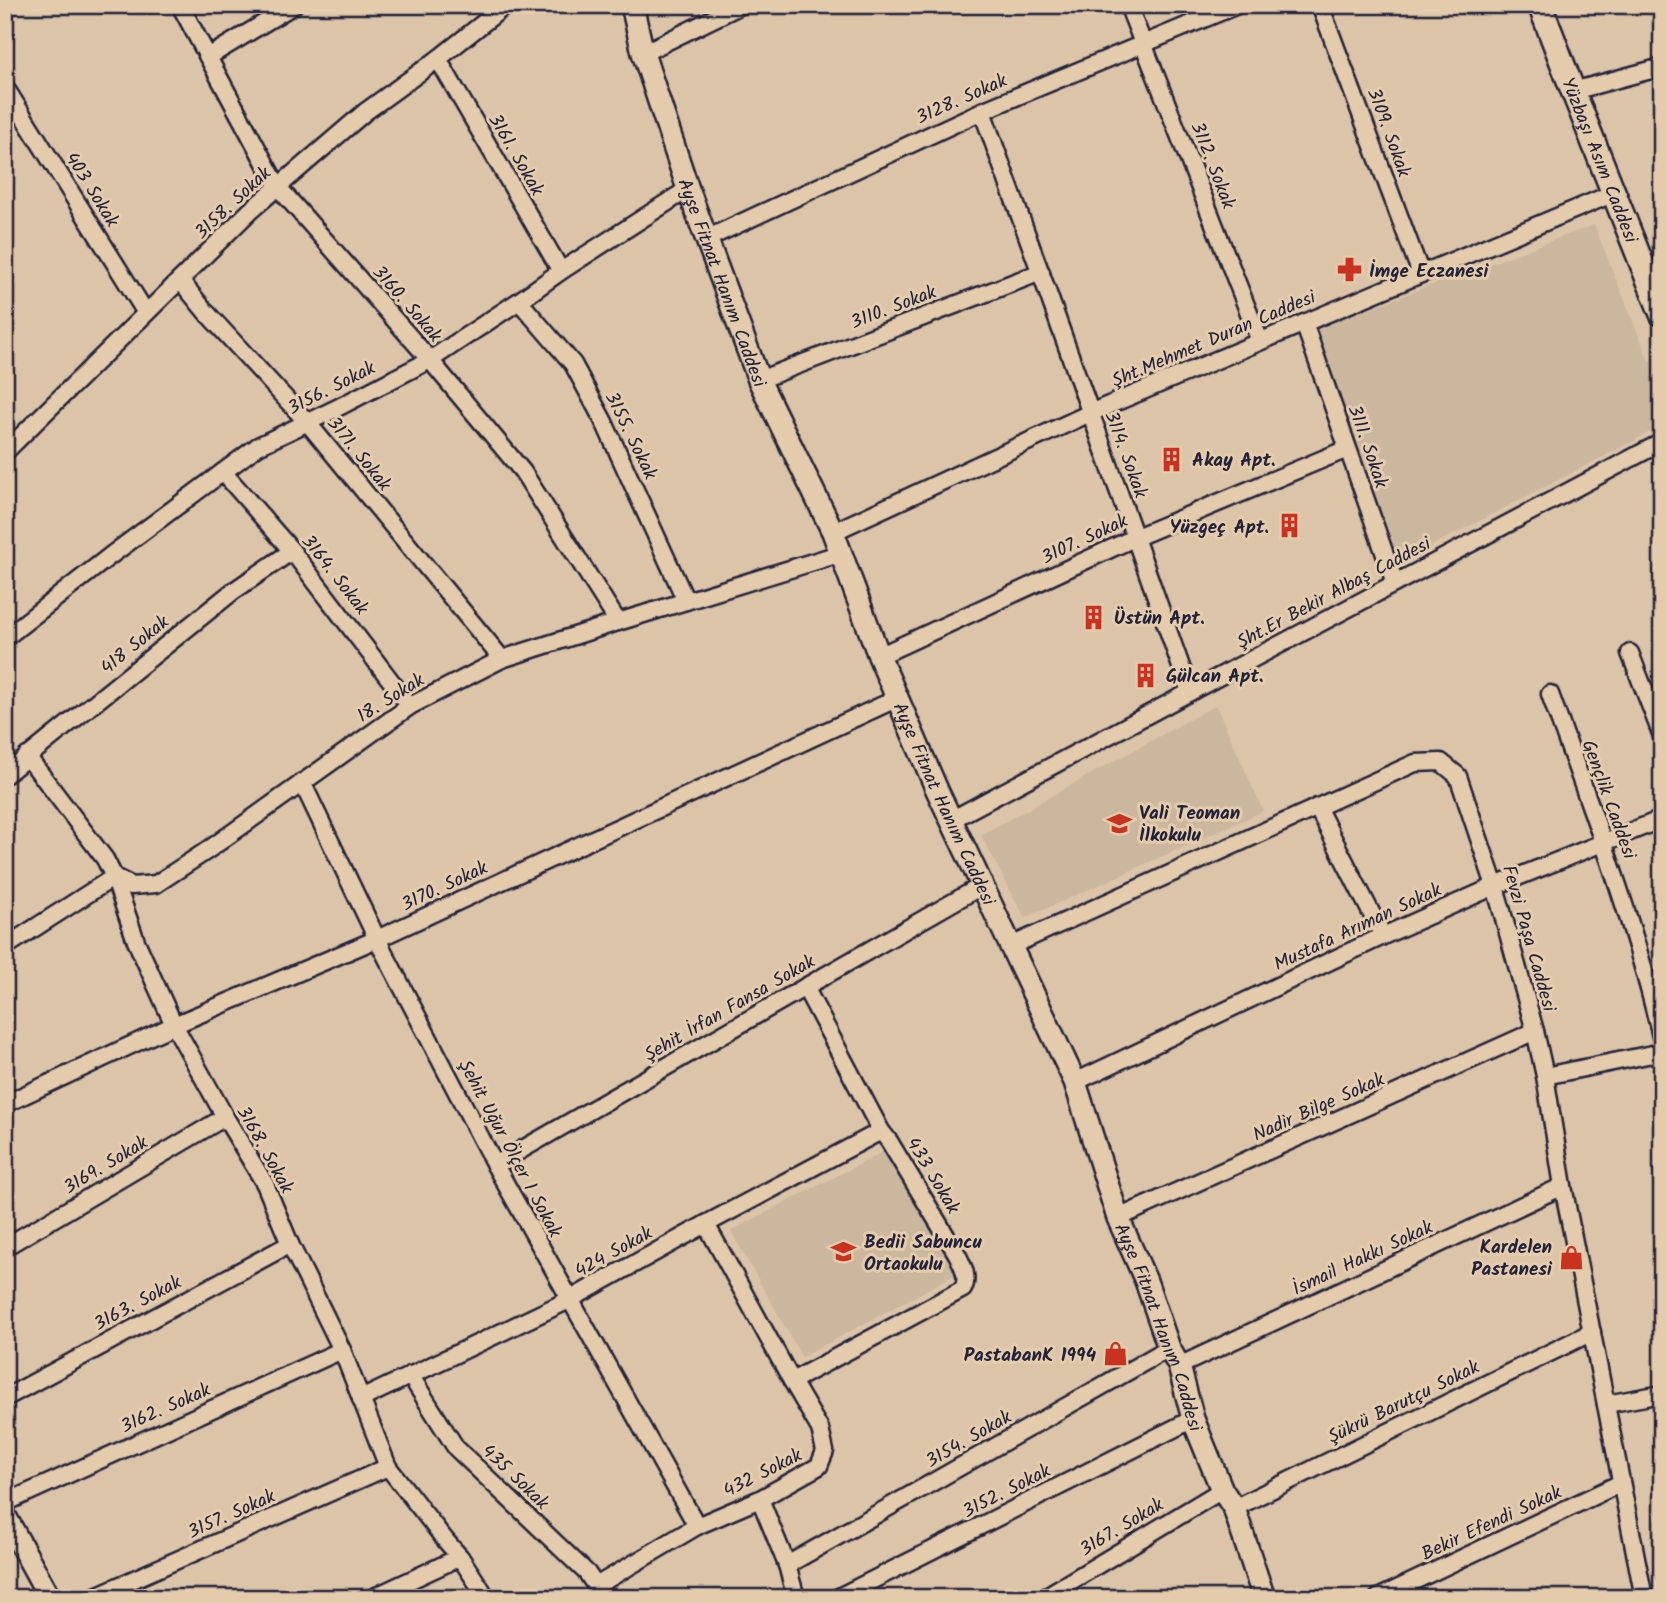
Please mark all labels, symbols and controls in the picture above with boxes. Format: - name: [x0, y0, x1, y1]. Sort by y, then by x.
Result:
- street label: 3128. Sokak: [911, 66, 1012, 133]
- street label: Yüzbaşı Asım Caddesi: [1552, 73, 1646, 249]
- street label: 3109. Sokak: [1358, 84, 1418, 182]
- street label: 3161. Sokak: [480, 108, 551, 202]
- street label: 3112. Sokak: [1182, 118, 1243, 214]
- street label: 403 Sokak: [56, 147, 126, 234]
- street label: 3158. Sokak: [188, 160, 279, 247]
- street label: Ayşe Fitnat Hanım Caddesi: [668, 175, 774, 394]
- pharmacy icon: İmge Eczanesi: [1335, 256, 1363, 284]
- place label: İmge Eczanesi: [1369, 257, 1489, 287]
- street label: 3160. Sokak: [364, 259, 449, 350]
- street label: 3110. Sokak: [846, 278, 941, 338]
- street label: Şht.Mehmet Duran Caddesi: [1107, 283, 1322, 397]
- street label: 3156. Sokak: [283, 354, 381, 424]
- street label: 3155. Sokak: [596, 387, 664, 485]
- street label: 3111. Sokak: [1339, 401, 1395, 492]
- street label: 3114. Sokak: [1095, 407, 1155, 503]
- street label: 3171. Sokak: [319, 410, 398, 498]
- building icon: Akay Apt.: [1158, 445, 1186, 473]
- place label: Akay Apt.: [1192, 446, 1276, 476]
- street label: 3107. Sokak: [1037, 507, 1133, 573]
- building icon: Yüzgeç Apt.: [1275, 512, 1303, 540]
- place label: Yüzgeç Apt.: [1170, 513, 1269, 543]
- street label: 3164. Sokak: [293, 528, 376, 622]
- street label: Şht.Er Bekir Albaş Caddesi: [1231, 529, 1438, 658]
- building icon: Üstün Apt.: [1080, 603, 1108, 631]
- place label: Üstün Apt.: [1114, 604, 1205, 634]
- street label: 418 Sokak: [94, 608, 176, 683]
- building icon: Gülcan Apt.: [1132, 661, 1160, 689]
- place label: Gülcan Apt.: [1166, 662, 1264, 692]
- street label: 18. Sokak: [351, 666, 431, 731]
- street label: Ayşe Fitnat Hanım Caddesi: [884, 698, 1003, 912]
- street label: Gençlik Caddesi: [1573, 736, 1644, 865]
- place label: Vali Teoman İlkokulu: [1139, 799, 1240, 851]
- school or university icon: Vali Teoman İlkokulu: [1105, 809, 1133, 837]
- street label: 3170. Sokak: [397, 854, 493, 920]
- street label: Fevzi Paşa Caddesi: [1493, 862, 1564, 1017]
- street label: Mustafa Arıman Sokak: [1269, 876, 1447, 980]
- street label: Şehit İrfan Fansa Sokak: [639, 947, 821, 1070]
- street label: Şehit Uğur Ölçer 1 Sokak: [449, 1054, 569, 1244]
- street label: Nadir Bilge Sokak: [1248, 1065, 1390, 1150]
- street label: 3168. Sokak: [228, 1101, 301, 1199]
- street label: 3169. Sokak: [58, 1129, 154, 1203]
- street label: 433 Sokak: [897, 1132, 967, 1220]
- street label: İsmail Hakkı Sokak: [1287, 1213, 1438, 1305]
- street label: 424 Sokak: [570, 1219, 658, 1286]
- street label: Ayşe Fitnat Hanım Caddesi: [1105, 1219, 1210, 1438]
- place label: Bedii Sabuncu Ortaokulu: [864, 1228, 983, 1280]
- place label: Kardelen Pastanesi: [1471, 1233, 1553, 1285]
- school or university icon: Bedii Sabuncu Ortaokulu: [830, 1238, 858, 1266]
- shop icon: Kardelen Pastanesi: [1558, 1243, 1586, 1271]
- street label: 3163. Sokak: [89, 1268, 187, 1339]
- shop icon: PastabanK 1994: [1102, 1340, 1130, 1368]
- place label: PastabanK 1994: [964, 1341, 1097, 1371]
- street label: Şükrü Barutçu Sokak: [1323, 1353, 1485, 1453]
- street label: 3162. Sokak: [116, 1376, 216, 1442]
- street label: 3154. Sokak: [920, 1403, 1018, 1476]
- street label: 435 Sokak: [474, 1437, 556, 1518]
- street label: 432 Sokak: [718, 1441, 808, 1507]
- street label: 3152. Sokak: [958, 1457, 1056, 1527]
- street label: Bekir Efendi Sokak: [1417, 1478, 1567, 1570]
- street label: 3157. Sokak: [183, 1482, 281, 1548]
- street label: 3167. Sokak: [1074, 1491, 1170, 1565]

